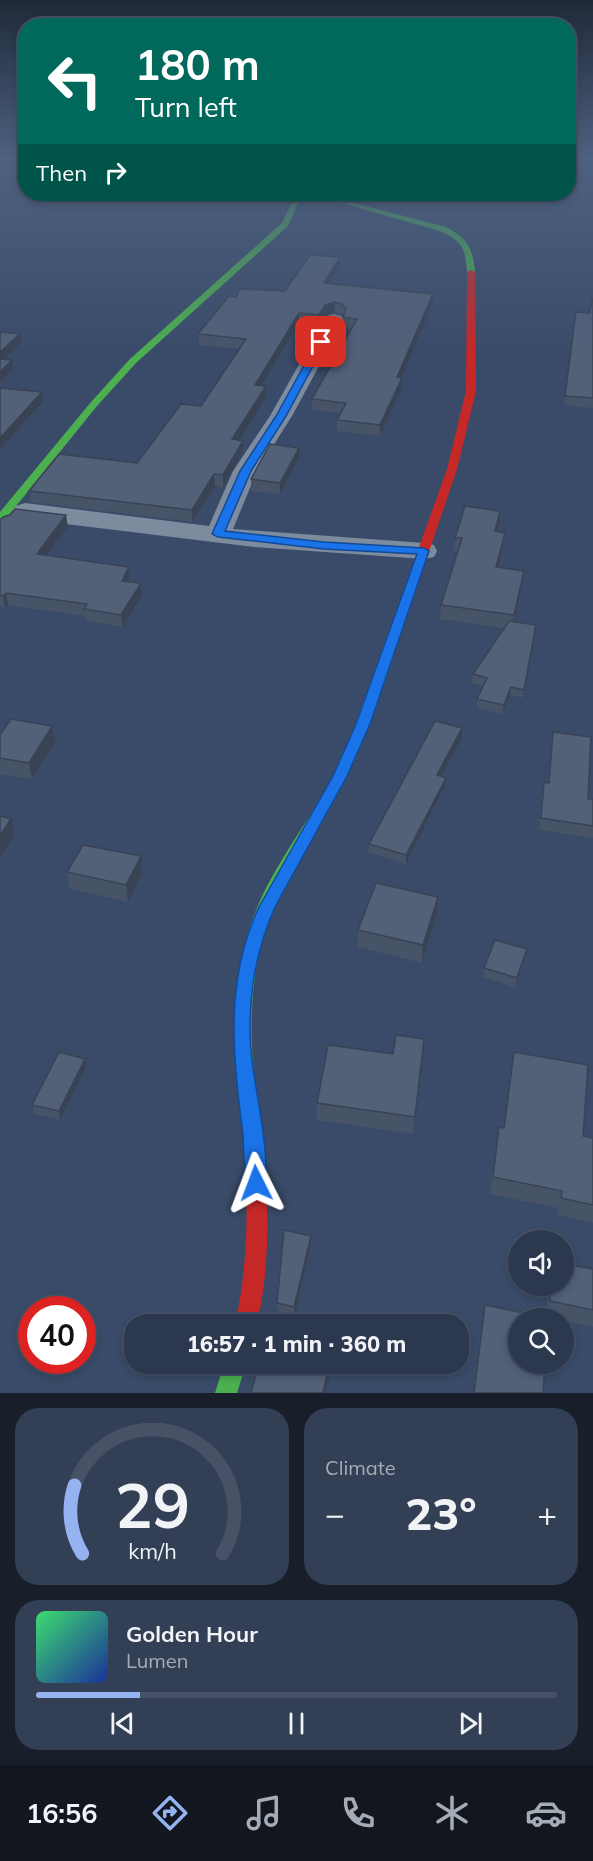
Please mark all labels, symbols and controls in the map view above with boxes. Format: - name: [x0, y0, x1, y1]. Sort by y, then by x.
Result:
- text: 180 m: [135, 38, 260, 91]
- icon: left: [36, 42, 114, 120]
- text: Turn left: [135, 90, 237, 124]
- icon: right: [99, 156, 132, 189]
- text: Then: [36, 159, 87, 187]
- pin: [295, 316, 346, 367]
- icon: arrive: [304, 325, 337, 358]
- position arrow: [224, 1151, 288, 1215]
- map controls: [508, 1230, 574, 1374]
- button: sound: [508, 1230, 574, 1296]
- speed limit sign: 40: [18, 1296, 96, 1374]
- button: search: [508, 1308, 574, 1374]
- text: 16:57 · 1 min · 360 m: [187, 1330, 406, 1358]
- text: Climate: [325, 1455, 396, 1480]
- text: 29: [115, 1465, 189, 1544]
- text: 23°: [405, 1485, 477, 1541]
- text: −: [325, 1493, 345, 1534]
- text: +: [537, 1493, 557, 1534]
- text: km/h: [128, 1537, 176, 1564]
- text: Golden Hour: [126, 1620, 258, 1648]
- text: Lumen: [126, 1648, 188, 1673]
- icon: previous: [106, 1707, 139, 1740]
- icon: pause: [280, 1707, 313, 1740]
- icon: next: [454, 1707, 487, 1740]
- icon: directions: [149, 1792, 191, 1834]
- icon: music: [243, 1792, 285, 1834]
- icon: phone: [337, 1792, 379, 1834]
- icon: climate: [431, 1792, 473, 1834]
- icon: car: [525, 1792, 567, 1834]
- text: 16:56: [26, 1796, 97, 1830]

